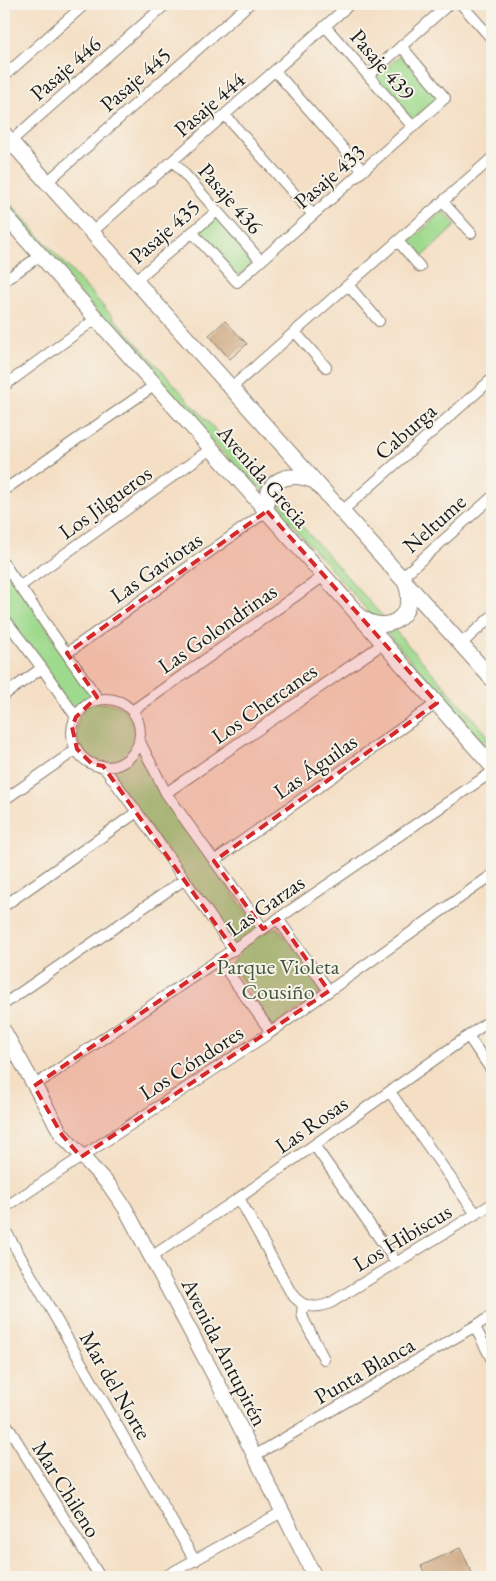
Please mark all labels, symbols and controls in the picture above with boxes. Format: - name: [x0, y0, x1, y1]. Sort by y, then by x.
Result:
- street label: Pasaje 439: [344, 23, 422, 106]
- street label: Pasaje 446: [24, 29, 107, 107]
- street label: Pasaje 445: [94, 41, 177, 118]
- street label: Pasaje 444: [168, 65, 251, 143]
- street label: Pasaje 433: [288, 138, 371, 215]
- street label: Pasaje 436: [192, 157, 270, 240]
- street label: Pasaje 435: [123, 193, 206, 270]
- street label: Caburga: [368, 396, 443, 466]
- street label: Avenida Grecia: [210, 418, 317, 534]
- street label: Los Jilgueros: [53, 459, 158, 546]
- street label: Neltume: [397, 487, 472, 559]
- street label: Las Gaviotas: [104, 525, 208, 610]
- street label: Las Golondrinas: [152, 577, 282, 680]
- street label: Los Chercanes: [206, 656, 323, 751]
- street label: Las Águilas: [268, 727, 363, 806]
- street label: Las Garzas: [220, 868, 310, 943]
- park label: Parque Violeta Cousiño: [216, 952, 340, 1006]
- street label: Los Cóndores: [134, 1018, 249, 1107]
- street label: Las Rosas: [269, 1089, 353, 1160]
- street label: Los Hibiscus: [348, 1197, 457, 1278]
- street label: Avenida Antupirén: [174, 1272, 275, 1431]
- street label: Mar del Norte: [73, 1326, 158, 1445]
- street label: Punta Blanca: [309, 1330, 420, 1411]
- street label: Mar Chileno: [25, 1436, 108, 1543]

